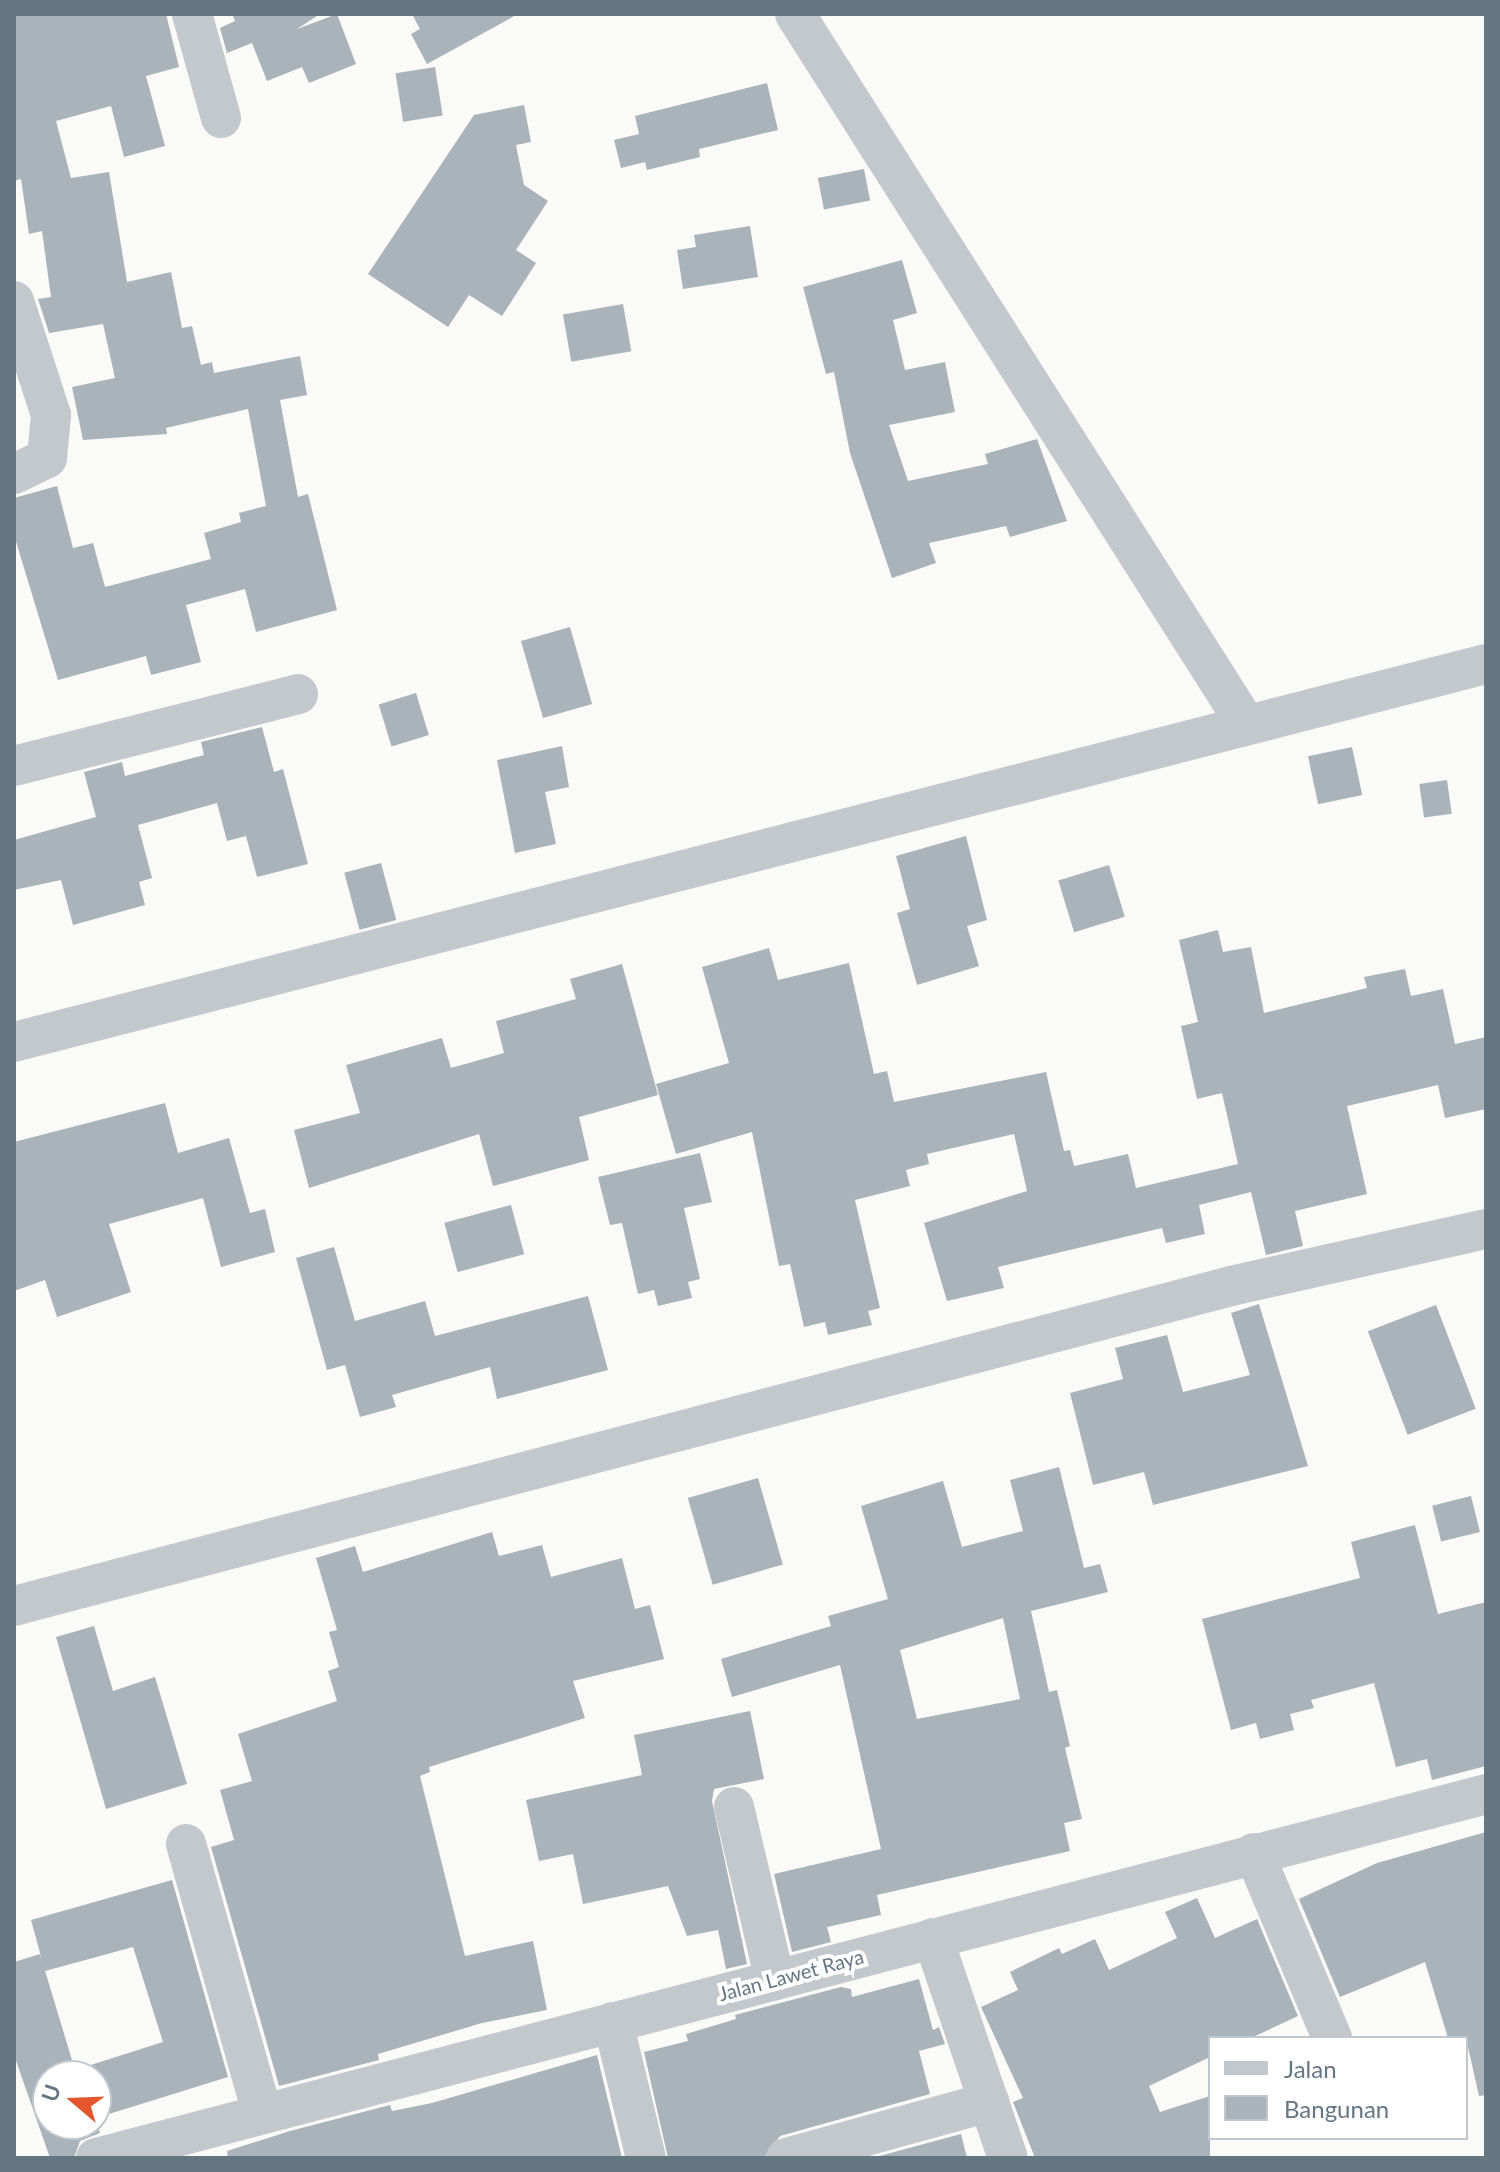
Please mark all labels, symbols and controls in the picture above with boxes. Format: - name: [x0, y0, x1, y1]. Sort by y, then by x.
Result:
- street label: Jalan Lawet Raya: [716, 1944, 866, 2006]
- legend: [1208, 2036, 1468, 2140]
- text: Jalan: [1284, 2054, 1337, 2083]
- north arrow: [32, 2060, 112, 2140]
- text: U: [35, 2081, 66, 2105]
- text: Bangunan: [1284, 2094, 1389, 2123]

